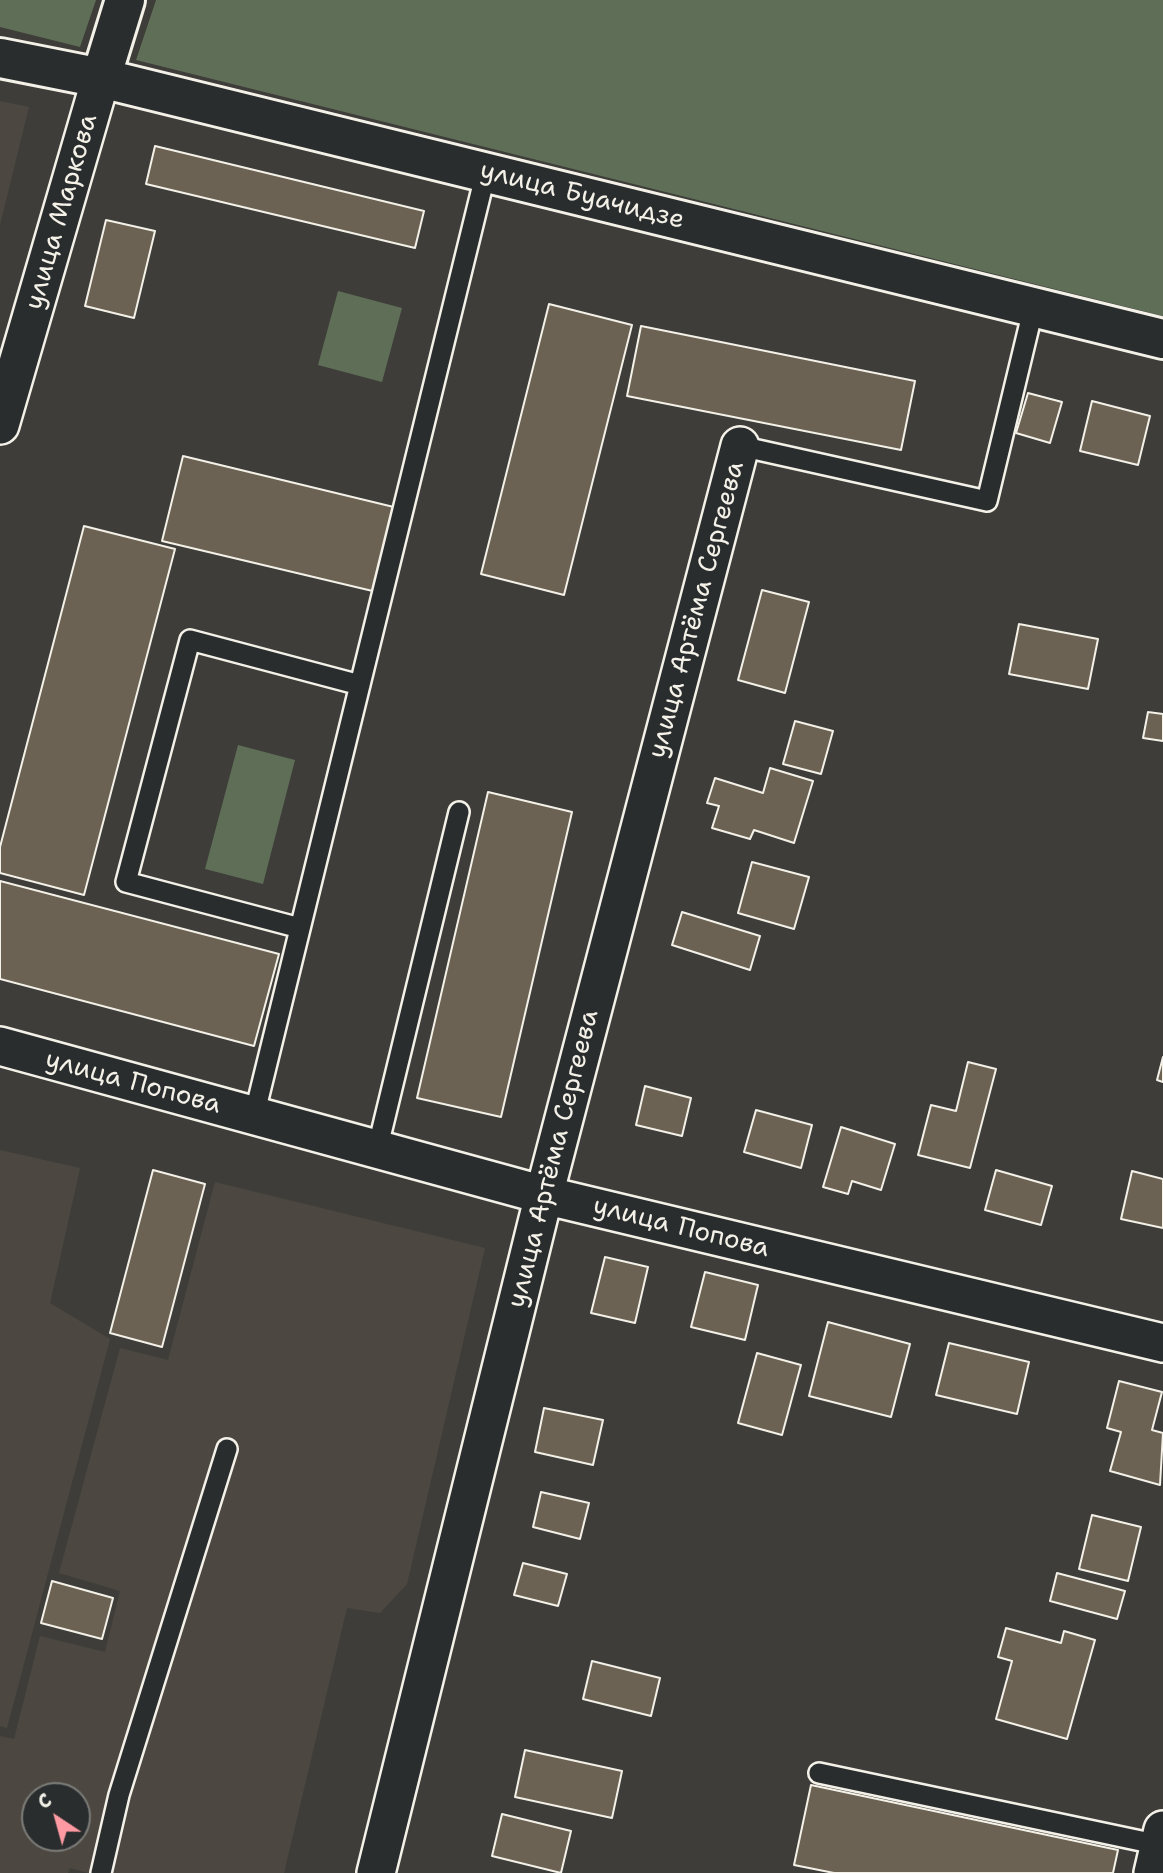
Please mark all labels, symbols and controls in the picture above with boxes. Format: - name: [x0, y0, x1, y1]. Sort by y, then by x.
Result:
- street label: улица Маркова: [19, 110, 105, 314]
- street label: улица Буачидзе: [477, 156, 687, 236]
- street label: улица Артёма Сергеева: [642, 458, 752, 762]
- street label: улица Артёма Сергеева: [502, 1007, 606, 1311]
- street label: улица Попова: [42, 1045, 224, 1121]
- street label: улица Попова: [590, 1191, 772, 1265]
- north arrow: [21, 1782, 91, 1852]
- text: С: [32, 1788, 57, 1815]

